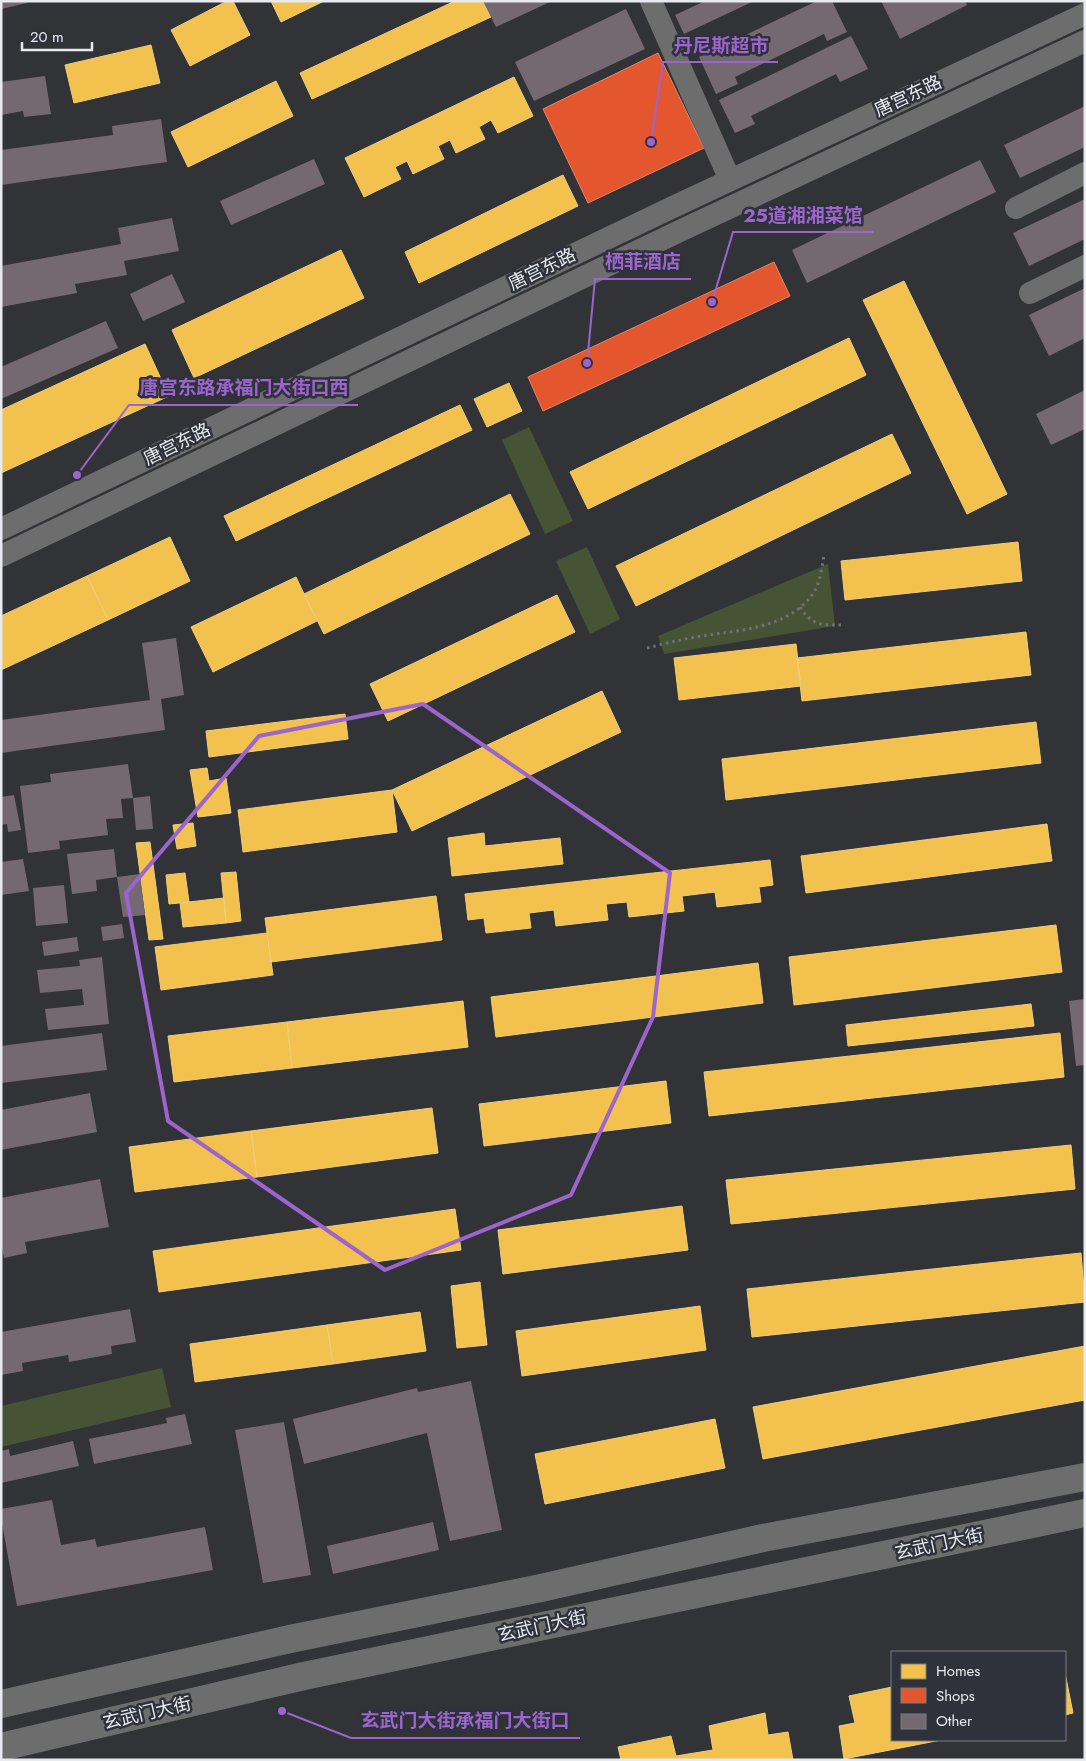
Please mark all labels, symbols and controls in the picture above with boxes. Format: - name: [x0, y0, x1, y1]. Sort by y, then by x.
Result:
- scale bar: [22, 20, 92, 52]
- text: 20 m: [30, 26, 64, 48]
- callout: 丹尼斯超市: [663, 28, 778, 62]
- text: 丹尼斯超市: [673, 32, 769, 59]
- street label: 唐宫东路: [870, 69, 946, 123]
- callout: 25道湘湘菜馆: [733, 198, 873, 232]
- text: 25道湘湘菜馆: [743, 202, 863, 229]
- street label: 唐宫东路: [504, 242, 580, 296]
- callout: 栖菲酒店: [595, 245, 691, 279]
- text: 栖菲酒店: [605, 248, 681, 275]
- callout: 唐宫东路承福门大街口西: [129, 371, 358, 405]
- text: 唐宫东路承福门大街口西: [139, 374, 349, 401]
- street label: 唐宫东路: [139, 417, 215, 471]
- street label: 玄武门大街: [892, 1522, 986, 1566]
- street label: 玄武门大街: [495, 1604, 589, 1648]
- legend: [891, 1651, 1066, 1741]
- text: Homes: [936, 1660, 980, 1682]
- text: Shops: [936, 1685, 975, 1707]
- street label: 玄武门大街: [100, 1690, 194, 1736]
- callout: 玄武门大街承福门大街口: [351, 1704, 580, 1738]
- text: 玄武门大街承福门大街口: [360, 1707, 570, 1734]
- text: Other: [936, 1710, 973, 1732]

